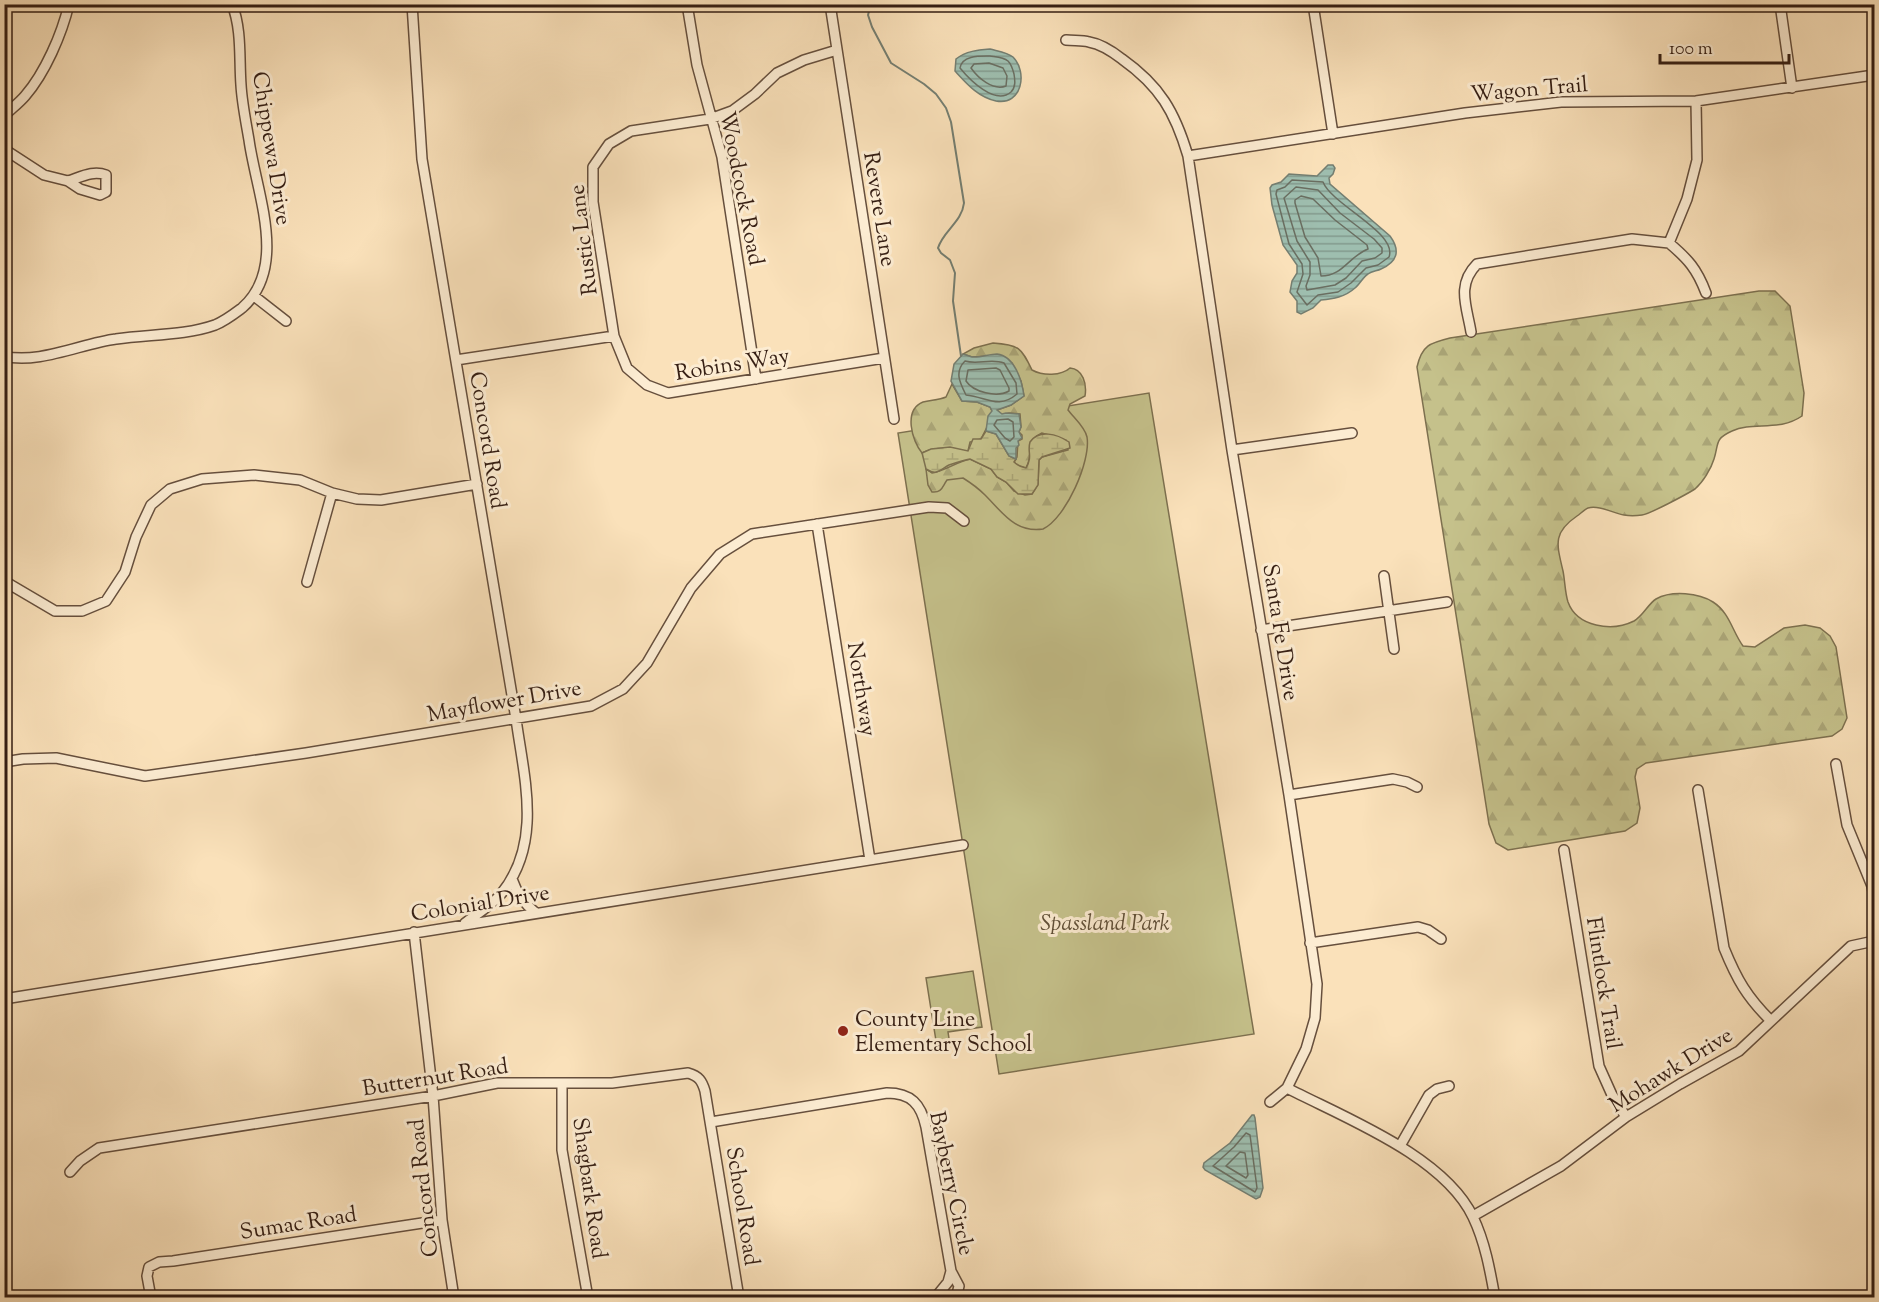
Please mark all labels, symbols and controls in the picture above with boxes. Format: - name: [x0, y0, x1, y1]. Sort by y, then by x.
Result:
- scale bar: [1660, 27, 1789, 65]
- text: 100 m: [1669, 37, 1713, 63]
- street label: Chippewa Drive: [242, 69, 298, 228]
- street label: Wagon Trail: [1469, 70, 1589, 112]
- street label: Woodcock Road: [709, 109, 771, 268]
- street label: Revere Lane: [853, 150, 903, 269]
- street label: Rustic Lane: [562, 182, 608, 297]
- street label: Robins Way: [673, 341, 792, 391]
- street label: Concord Road: [459, 369, 513, 511]
- street label: Santa Fe Drive: [1252, 562, 1306, 703]
- street label: Northway: [837, 640, 883, 739]
- street label: Mayflower Drive: [425, 674, 584, 732]
- street label: Colonial Drive: [409, 878, 552, 932]
- park label: Spassland Park: [1040, 909, 1170, 941]
- street label: Flintlock Trail: [1576, 915, 1628, 1052]
- place label: County Line Elementary School: [855, 1005, 1032, 1062]
- street label: Mohawk Drive: [1604, 1021, 1740, 1122]
- marker: County Line Elementary School: [836, 1024, 850, 1038]
- street label: Butternut Road: [360, 1052, 511, 1106]
- street label: Bayberry Circle: [919, 1109, 981, 1259]
- street label: Shagbark Road: [562, 1116, 614, 1261]
- street label: Concord Road: [402, 1117, 448, 1258]
- street label: School Road: [716, 1145, 766, 1268]
- street label: Sumac Road: [238, 1200, 359, 1250]

